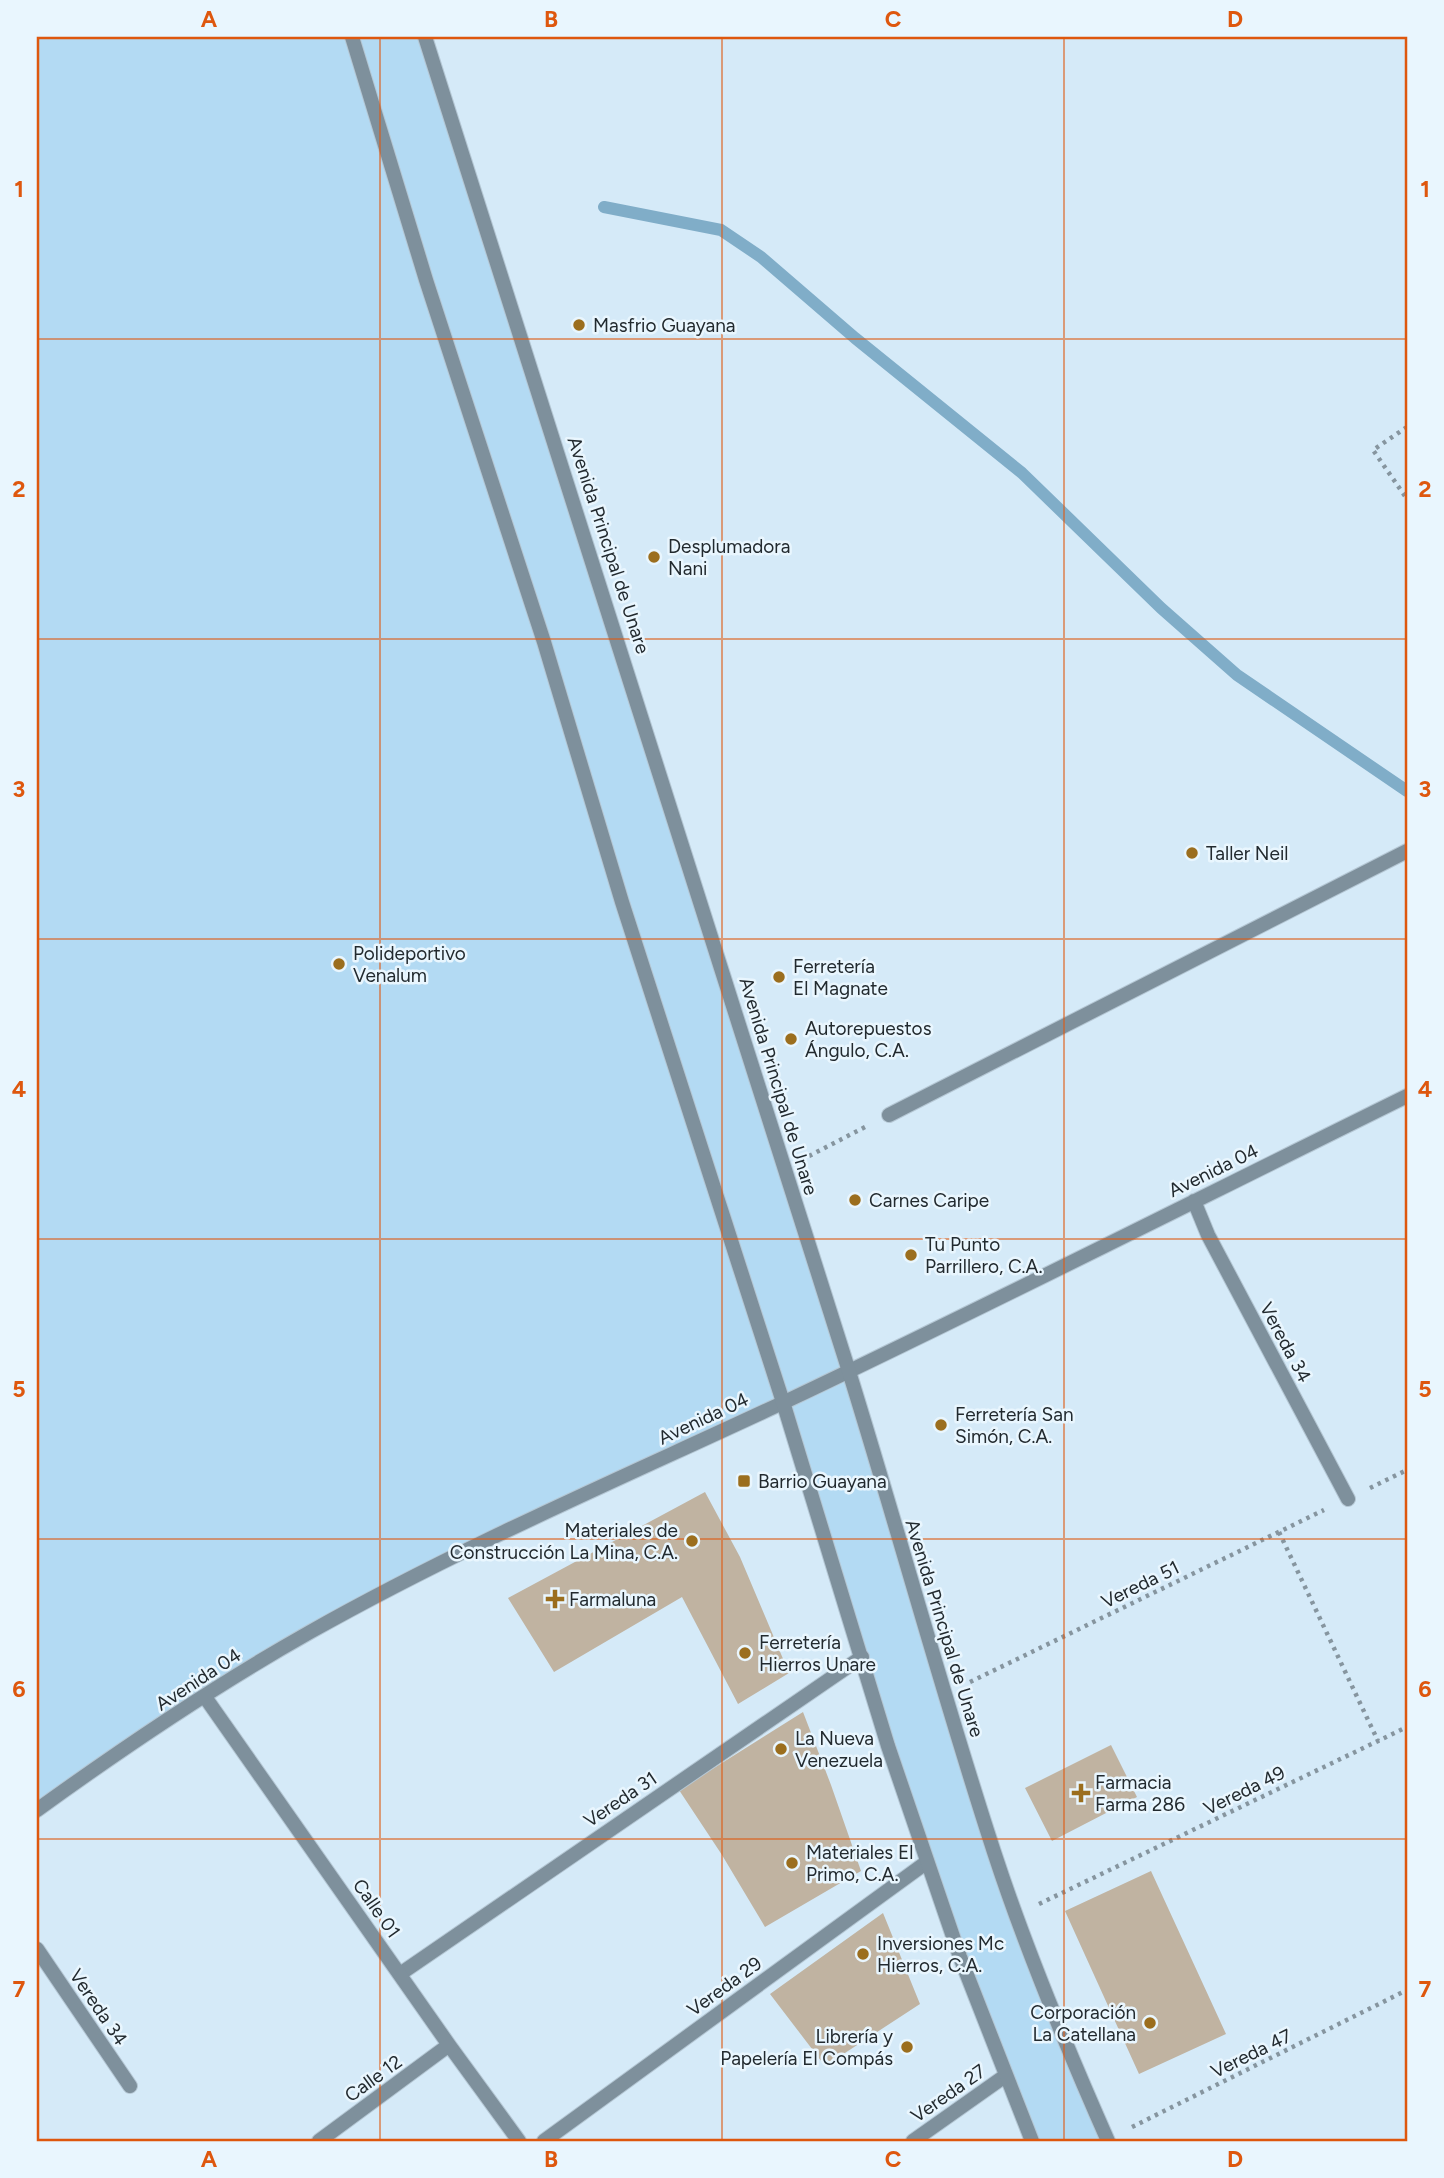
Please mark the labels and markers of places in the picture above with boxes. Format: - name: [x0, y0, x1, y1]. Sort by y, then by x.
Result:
- place label: Masfrio Guayana: [593, 314, 736, 337]
- marker: Masfrio Guayana: [571, 317, 587, 333]
- place label: Desplumadora Nani: [668, 535, 790, 580]
- marker: Desplumadora Nani: [646, 549, 662, 565]
- place label: Taller Neil: [1206, 842, 1289, 865]
- marker: Taller Neil: [1184, 845, 1200, 861]
- place label: Polideportivo Venalum: [353, 942, 466, 987]
- place label: Ferretería El Magnate: [793, 955, 888, 1000]
- marker: Polideportivo Venalum: [331, 956, 347, 972]
- marker: Ferretería El Magnate: [771, 969, 787, 985]
- place label: Autorepuestos Ángulo, C.A.: [805, 1017, 932, 1062]
- marker: Autorepuestos Ángulo, C.A.: [783, 1031, 799, 1047]
- place label: Carnes Caripe: [869, 1189, 989, 1212]
- marker: Carnes Caripe: [847, 1192, 863, 1208]
- place label: Tu Punto Parrillero, C.A.: [925, 1233, 1042, 1278]
- marker: Tu Punto Parrillero, C.A.: [903, 1247, 919, 1263]
- place label: Ferretería San Simón, C.A.: [955, 1403, 1073, 1448]
- marker: Ferretería San Simón, C.A.: [933, 1417, 949, 1433]
- place label: Barrio Guayana: [758, 1470, 887, 1493]
- marker: Barrio Guayana: [736, 1473, 752, 1489]
- place label: Materiales de Construcción La Mina, C.A.: [450, 1519, 678, 1564]
- marker: Materiales de Construcción La Mina, C.A.: [684, 1533, 700, 1549]
- place label: Farmaluna: [569, 1588, 656, 1611]
- marker: Farmaluna: [547, 1591, 563, 1607]
- place label: Ferretería Hierros Unare: [759, 1631, 876, 1676]
- marker: Ferretería Hierros Unare: [737, 1645, 753, 1661]
- place label: La Nueva Venezuela: [795, 1727, 883, 1772]
- marker: La Nueva Venezuela: [773, 1741, 789, 1757]
- place label: Farmacia Farma 286: [1095, 1771, 1185, 1816]
- marker: Farmacia Farma 286: [1073, 1785, 1089, 1801]
- place label: Materiales El Primo, C.A.: [806, 1841, 913, 1886]
- marker: Materiales El Primo, C.A.: [784, 1855, 800, 1871]
- place label: Inversiones Mc Hierros, C.A.: [877, 1932, 1004, 1977]
- marker: Inversiones Mc Hierros, C.A.: [855, 1946, 871, 1962]
- place label: Corporación La Catellana: [1030, 2001, 1136, 2046]
- marker: Corporación La Catellana: [1142, 2015, 1158, 2031]
- place label: Librería y Papelería El Compás: [720, 2025, 893, 2070]
- marker: Librería y Papelería El Compás: [899, 2039, 915, 2055]

